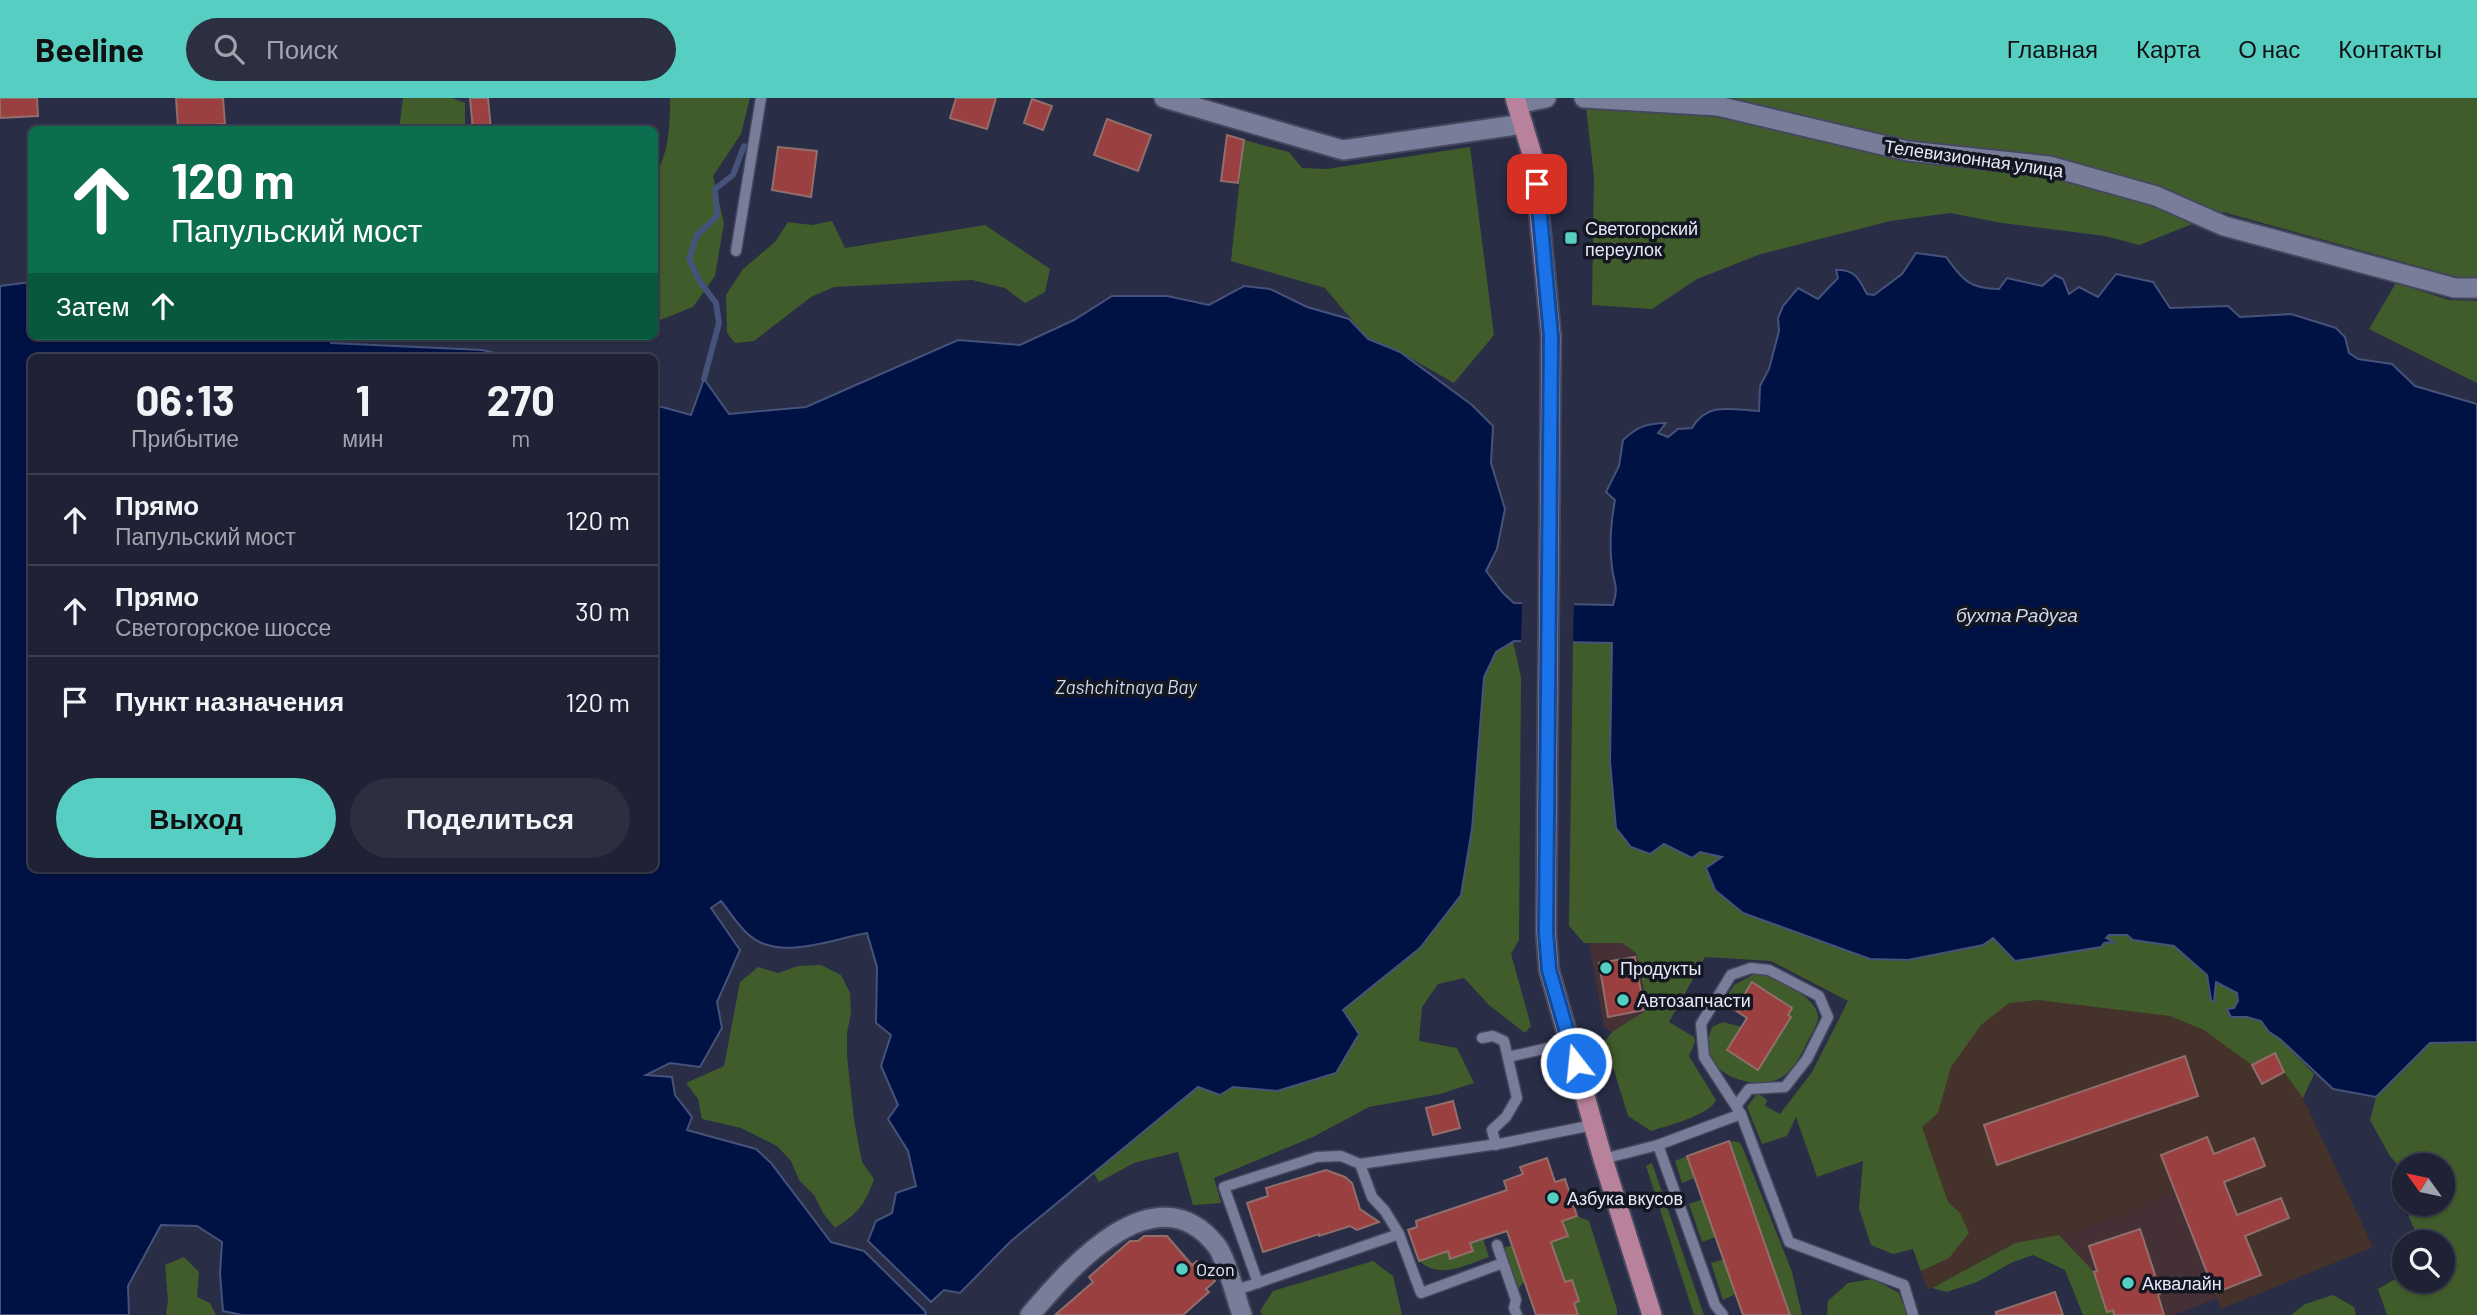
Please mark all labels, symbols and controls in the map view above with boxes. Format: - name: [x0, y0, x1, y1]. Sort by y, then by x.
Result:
- search box: [186, 18, 676, 81]
- text: Beeline: [35, 29, 144, 69]
- icon: search: [210, 30, 248, 68]
- text: Поиск: [266, 33, 338, 64]
- text: Главная: [2007, 34, 2098, 63]
- text: Карта: [2136, 34, 2200, 63]
- text: О нас: [2238, 34, 2300, 63]
- text: Контакты: [2338, 34, 2442, 63]
- street label: Телевизионная улица: [1883, 135, 2066, 182]
- text: 120 m: [171, 150, 294, 209]
- icon: ahead: [56, 154, 147, 245]
- pin: [1507, 154, 1567, 214]
- icon: arrive: [1518, 165, 1556, 203]
- text: Папульский мост: [171, 210, 422, 248]
- place label: Светогорский переулок: [1585, 217, 1698, 260]
- marker: Светогорский переулок: [1563, 230, 1579, 246]
- icon: ahead: [144, 287, 182, 325]
- text: Затем: [56, 290, 130, 321]
- text: 06:13: [135, 374, 235, 424]
- text: 1: [355, 374, 370, 424]
- text: 270: [487, 374, 555, 424]
- text: Прибытие: [131, 424, 239, 452]
- text: мин: [342, 424, 384, 452]
- text: m: [511, 424, 530, 452]
- text: Прямо: [115, 489, 199, 520]
- icon: ahead: [56, 501, 94, 539]
- text: 120 m: [566, 504, 630, 535]
- text: Папульский мост: [115, 522, 296, 550]
- text: Прямо: [115, 580, 199, 611]
- icon: ahead: [56, 592, 94, 630]
- text: 30 m: [575, 595, 630, 626]
- water label: бухта Радуга: [1956, 603, 2078, 626]
- text: Светогорское шоссе: [115, 613, 331, 641]
- water label: Zashchitnaya Bay: [1055, 675, 1197, 698]
- icon: arrive: [56, 683, 94, 721]
- text: Пункт назначения: [115, 685, 344, 716]
- text: 120 m: [566, 686, 630, 717]
- button: Выход: [56, 778, 336, 858]
- button: Поделиться: [350, 778, 630, 858]
- place label: Продукты: [1620, 957, 1701, 979]
- marker: Продукты: [1598, 960, 1614, 976]
- place label: Автозапчасти: [1637, 989, 1751, 1011]
- marker: Автозапчасти: [1615, 992, 1631, 1008]
- position arrow: [1539, 1026, 1613, 1100]
- north arrow: [2392, 1153, 2455, 1216]
- map controls: [2392, 1153, 2455, 1293]
- place label: Азбука вкусов: [1567, 1187, 1683, 1209]
- marker: Азбука вкусов: [1545, 1190, 1561, 1206]
- button: search: [2392, 1230, 2455, 1293]
- place label: Ozon: [1196, 1258, 1235, 1280]
- marker: Ozon: [1174, 1261, 1190, 1277]
- place label: Аквалайн: [2142, 1272, 2222, 1294]
- marker: Аквалайн: [2120, 1275, 2136, 1291]

